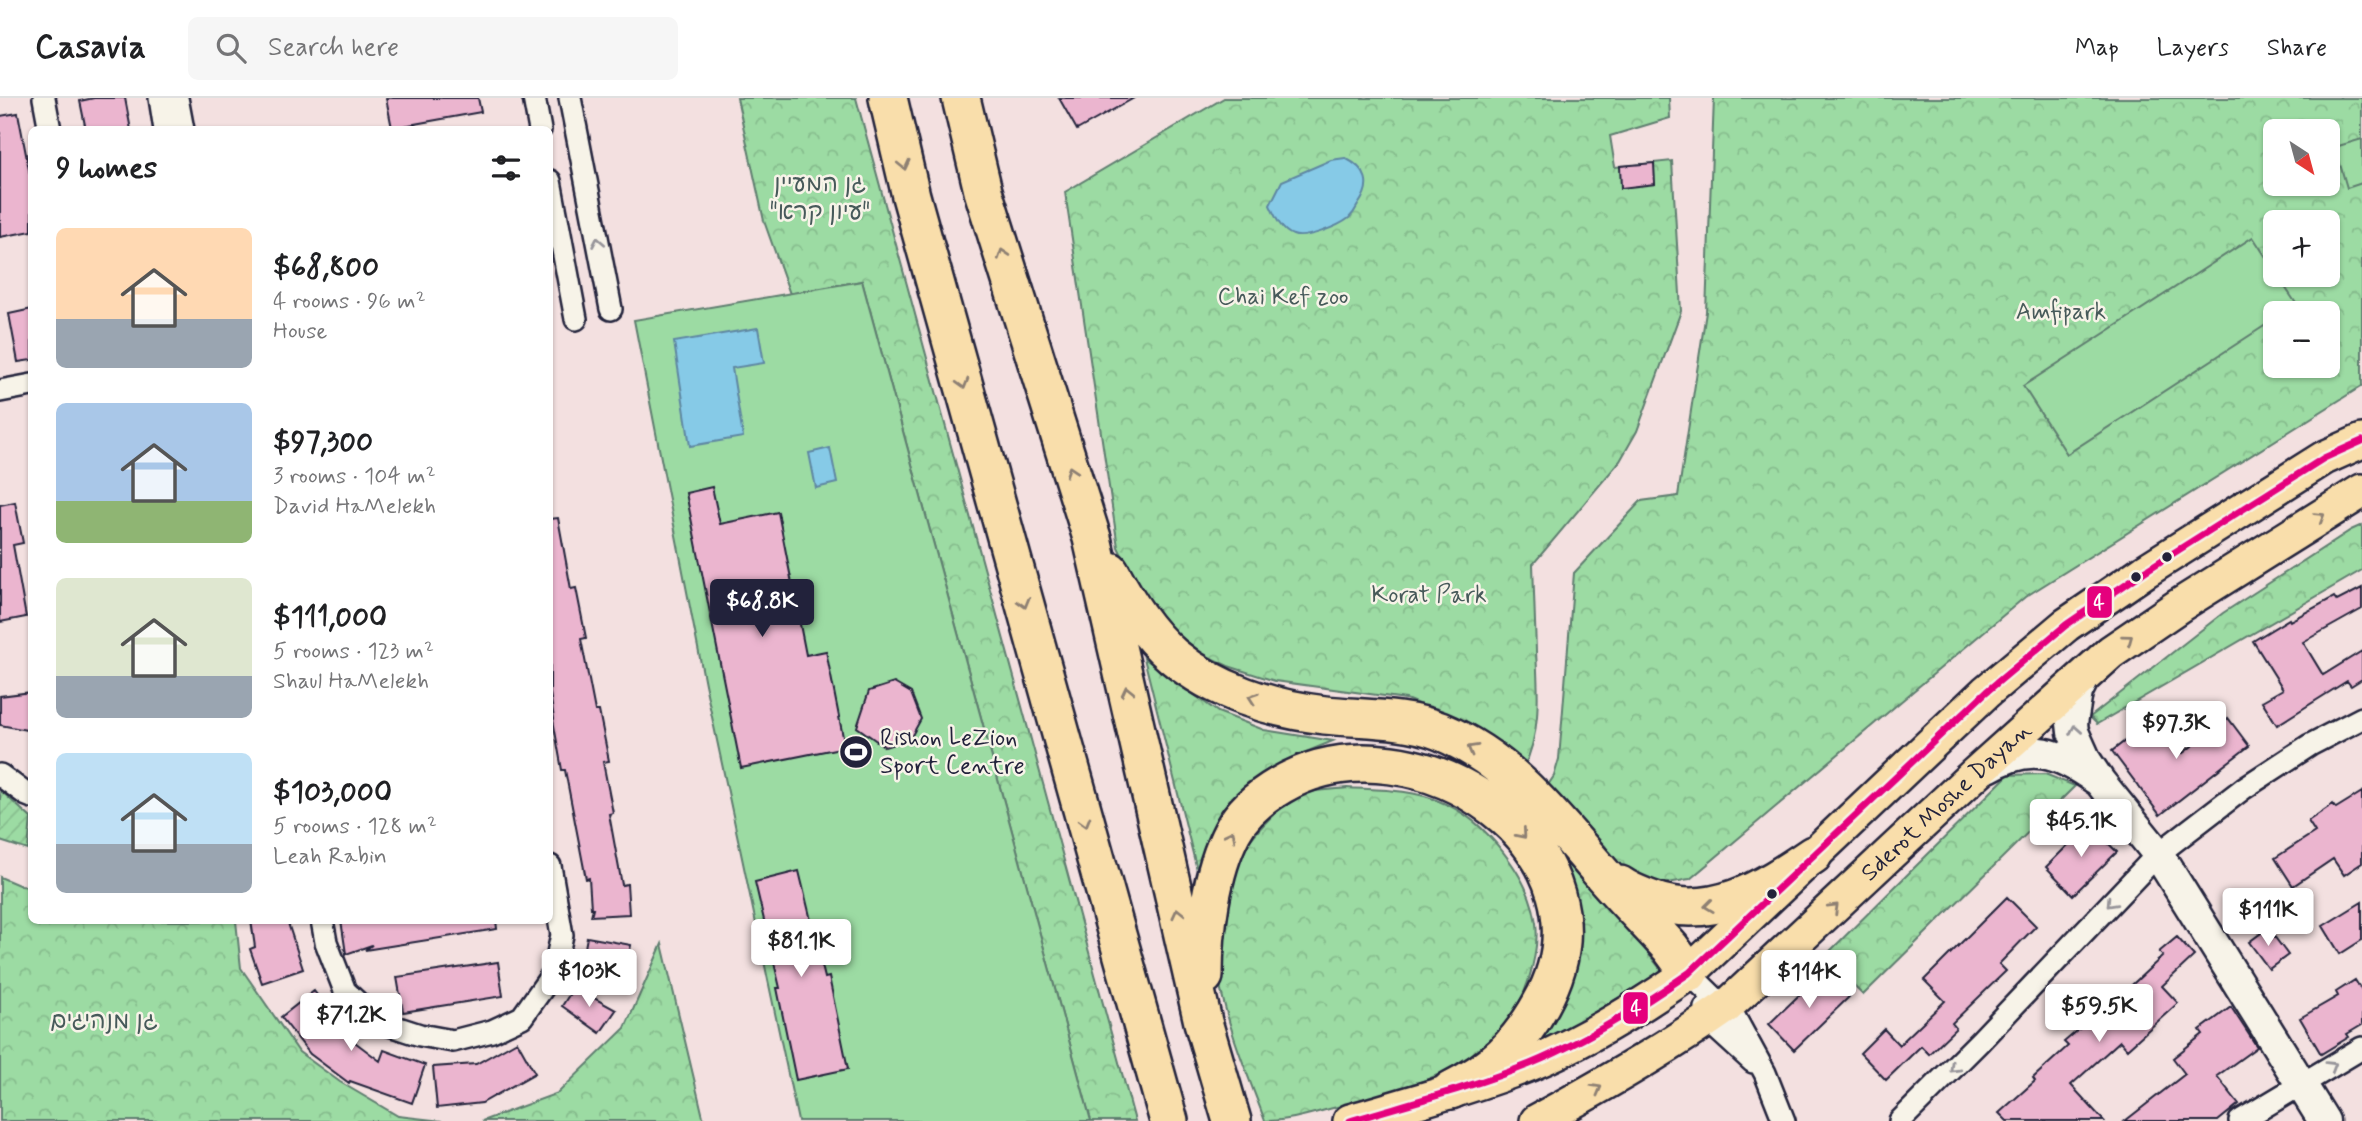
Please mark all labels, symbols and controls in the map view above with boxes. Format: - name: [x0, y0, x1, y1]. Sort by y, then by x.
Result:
- search box: [188, 17, 678, 80]
- text: Casavia: [35, 26, 146, 70]
- icon: search: [212, 29, 250, 67]
- text: Search here: [268, 31, 399, 65]
- text: Map: [2075, 33, 2119, 64]
- text: Layers: [2157, 33, 2229, 64]
- text: Share: [2267, 33, 2327, 64]
- north arrow: [2263, 119, 2340, 196]
- map controls: [2263, 119, 2340, 378]
- text: 9 homes: [56, 149, 157, 188]
- icon: filters: [487, 149, 525, 187]
- one-way arrow: [895, 159, 910, 171]
- park label: גן המעיין "עיון קרא": [770, 169, 870, 228]
- button: +: [2263, 210, 2340, 287]
- one-way arrow: [591, 236, 606, 248]
- text: $68,800: [273, 248, 379, 287]
- one-way arrow: [996, 248, 1011, 260]
- icon: home: [112, 256, 196, 340]
- park label: Chai Kef zoo: [1218, 282, 1348, 313]
- text: 4 rooms · 96 m²: [273, 287, 426, 317]
- park label: Amfipark: [2016, 297, 2106, 328]
- button: −: [2263, 301, 2340, 378]
- text: House: [273, 317, 327, 347]
- one-way arrow: [955, 378, 969, 390]
- text: $97,300: [273, 423, 373, 462]
- icon: home: [112, 431, 196, 515]
- text: 3 rooms · 104 m²: [273, 462, 436, 492]
- one-way arrow: [1065, 465, 1079, 477]
- text: David HaMelekh: [273, 492, 436, 522]
- one-way arrow: [2312, 512, 2325, 525]
- unlabelled marker: [2160, 550, 2174, 564]
- unlabelled marker: [2129, 570, 2143, 584]
- pin: $68.8K: [705, 580, 819, 639]
- park label: Korat Park: [1371, 580, 1487, 611]
- line badge: 4: [2086, 585, 2113, 619]
- text: $68.8K: [726, 587, 798, 617]
- text: 4: [2093, 591, 2105, 616]
- one-way arrow: [1016, 597, 1030, 609]
- text: $111,000: [273, 598, 387, 637]
- icon: home: [112, 606, 196, 690]
- one-way arrow: [2121, 635, 2133, 648]
- text: 5 rooms · 123 m²: [273, 637, 434, 667]
- text: Shaul HaMelekh: [273, 667, 429, 697]
- one-way arrow: [1121, 685, 1136, 697]
- one-way arrow: [1247, 692, 1260, 706]
- pin: $97.3K: [2119, 702, 2233, 761]
- text: $97.3K: [2142, 709, 2210, 739]
- street label: Sderot Moshe Dayan: [1854, 715, 2038, 888]
- place label: Rishon LeZion Sport Centre: [880, 723, 1025, 782]
- one-way arrow: [2068, 724, 2083, 736]
- sports icon: Rishon LeZion Sport Centre: [837, 733, 875, 771]
- one-way arrow: [1467, 744, 1480, 757]
- text: $103,000: [273, 773, 392, 812]
- icon: home: [112, 781, 196, 865]
- pin: $45.1K: [2024, 800, 2138, 859]
- text: $45.1K: [2046, 807, 2116, 837]
- text: 5 rooms · 128 m²: [273, 812, 437, 842]
- one-way arrow: [1077, 816, 1092, 828]
- one-way arrow: [1514, 826, 1526, 839]
- one-way arrow: [1223, 830, 1237, 842]
- text: Leah Rabin: [273, 842, 387, 872]
- unlabelled marker: [1765, 887, 1779, 901]
- pin: $111K: [2219, 888, 2317, 948]
- one-way arrow: [2107, 895, 2119, 908]
- text: $111K: [2239, 896, 2297, 926]
- one-way arrow: [1703, 898, 1714, 913]
- one-way arrow: [1825, 903, 1838, 916]
- one-way arrow: [1172, 907, 1187, 919]
- pin: $81.1K: [744, 920, 858, 979]
- text: $81.1K: [767, 927, 835, 957]
- pin: $103K: [540, 950, 638, 1009]
- pin: $114K: [1760, 950, 1858, 1010]
- text: $103K: [558, 957, 620, 987]
- text: $114K: [1777, 958, 1841, 988]
- pin: $59.5K: [2042, 984, 2156, 1044]
- line badge: 4: [1622, 991, 1649, 1025]
- text: $59.5K: [2061, 992, 2137, 1022]
- pin: $71.2K: [294, 993, 408, 1053]
- text: 4: [1630, 997, 1642, 1022]
- text: $71.2K: [316, 1001, 386, 1031]
- park label: גן מנהיגים: [50, 1006, 158, 1037]
- one-way arrow: [1949, 1059, 1962, 1072]
- one-way arrow: [2324, 1061, 2337, 1074]
- one-way arrow: [1590, 1084, 1602, 1097]

